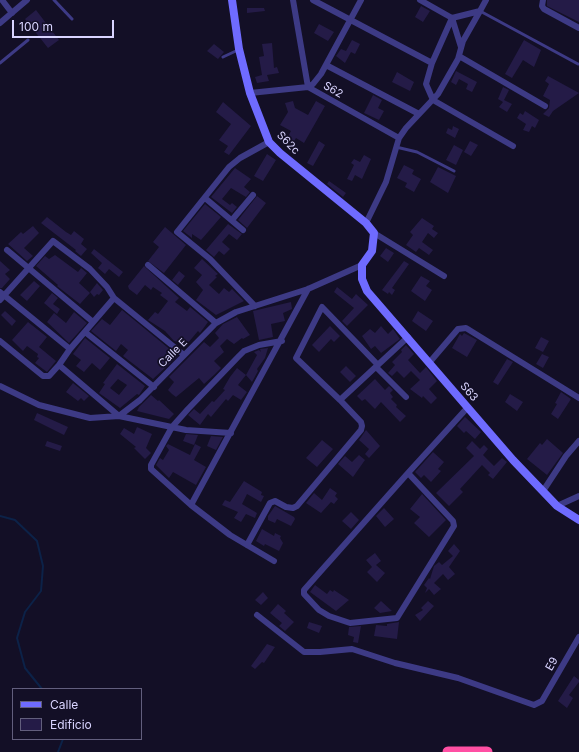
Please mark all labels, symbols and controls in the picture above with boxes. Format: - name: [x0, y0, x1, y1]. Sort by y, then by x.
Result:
- scale bar: [14, 12, 116, 38]
- text: 100 m: [19, 19, 53, 34]
- street label: S62: [321, 79, 345, 101]
- street label: S62c: [274, 129, 302, 157]
- street label: Calle E: [156, 336, 190, 370]
- street label: S63: [457, 380, 481, 404]
- street label: E9: [543, 655, 561, 673]
- legend: [12, 688, 142, 740]
- text: Calle: [50, 697, 78, 712]
- text: Edificio: [50, 717, 92, 732]

